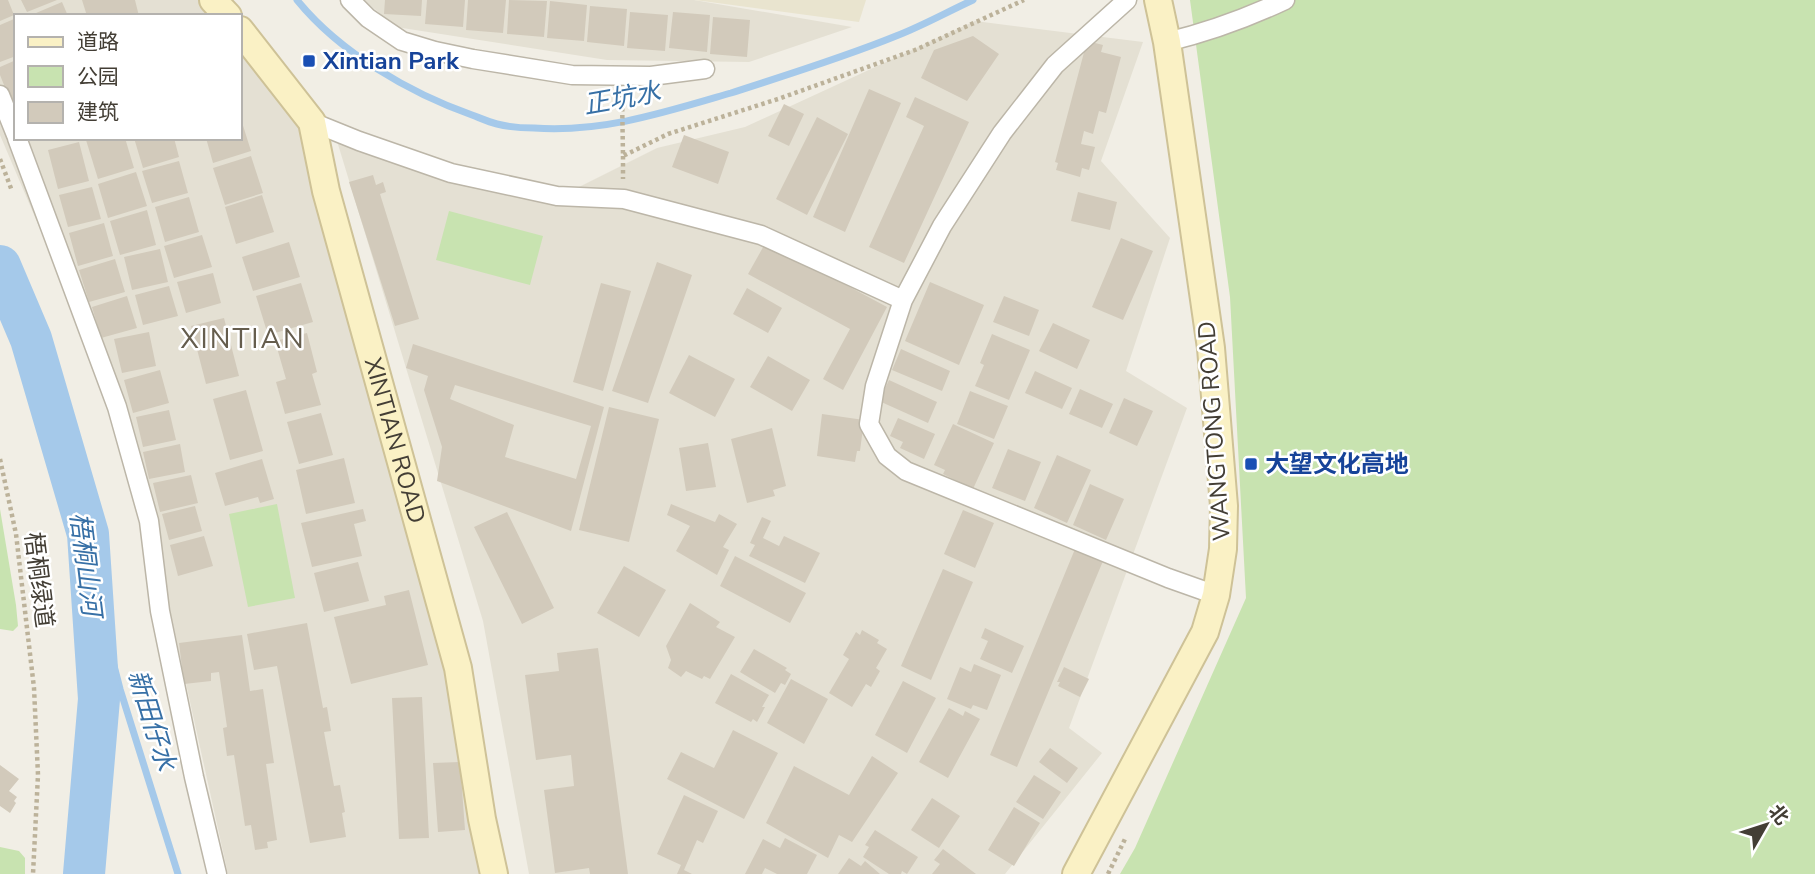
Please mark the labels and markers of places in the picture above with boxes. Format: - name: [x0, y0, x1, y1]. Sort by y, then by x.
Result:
- place label: Xintian Park: [322, 45, 460, 77]
- marker: Xintian Park: [301, 53, 317, 69]
- place label: 大望文化高地: [1265, 448, 1409, 480]
- marker: 大望文化高地: [1243, 456, 1259, 472]

